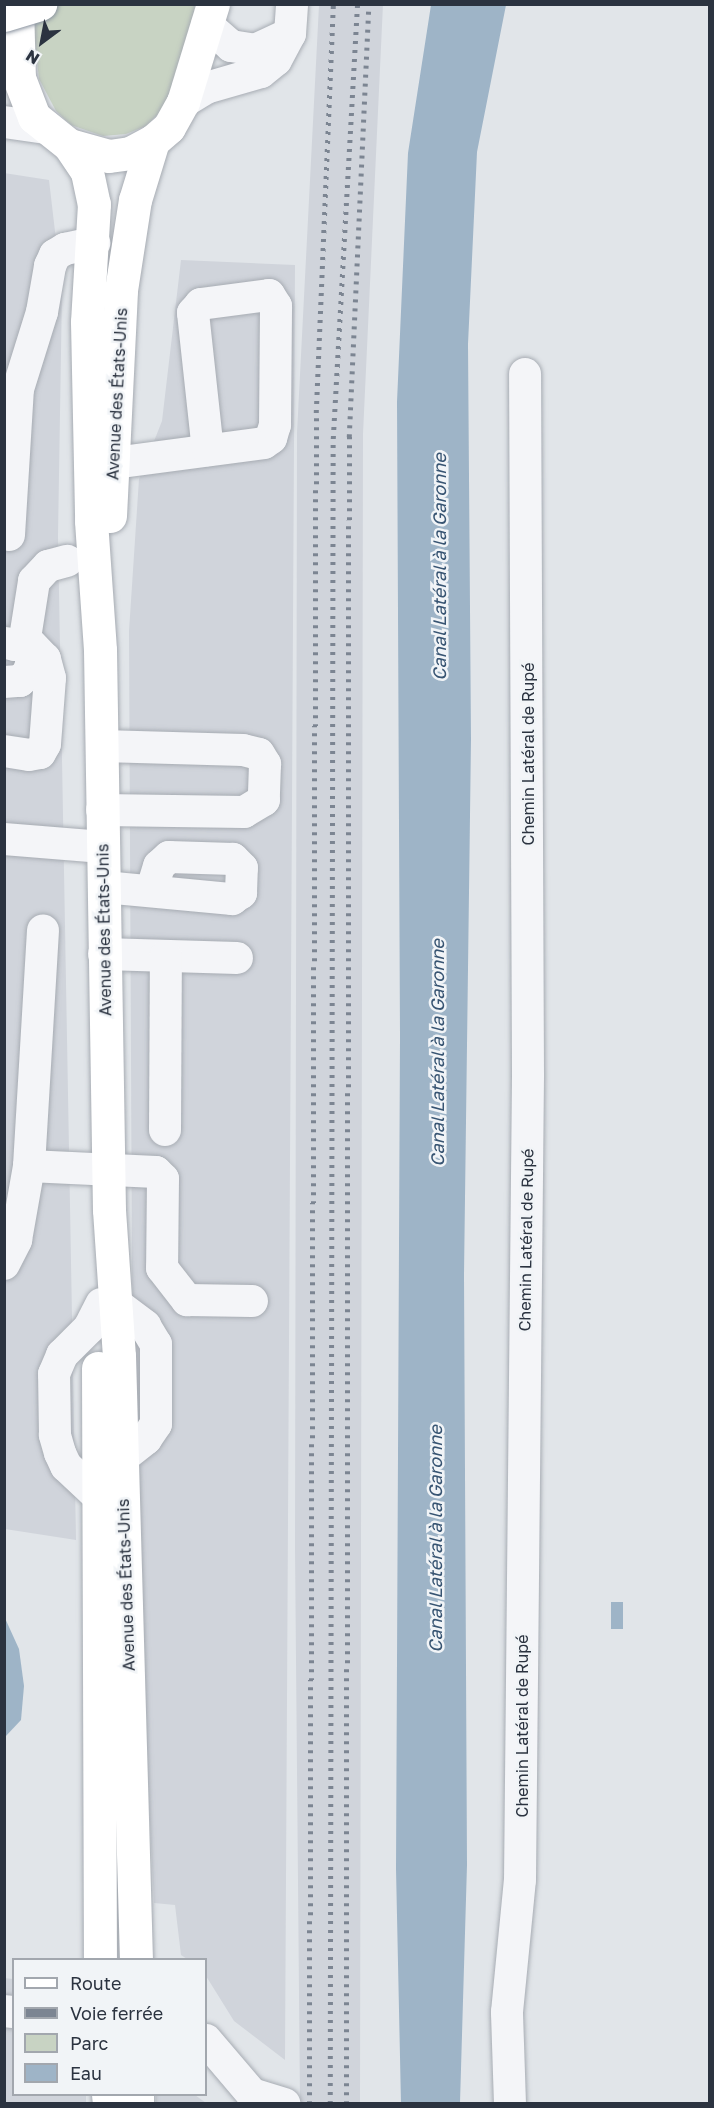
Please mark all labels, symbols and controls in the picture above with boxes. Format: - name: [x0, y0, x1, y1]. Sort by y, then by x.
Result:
- north arrow: [12, 12, 72, 72]
- text: N: [22, 46, 43, 69]
- street label: Avenue des États-Unis: [103, 307, 131, 481]
- water label: Canal Latéral à la Garonne: [428, 453, 450, 681]
- street label: Chemin Latéral de Rupé: [518, 663, 538, 845]
- street label: Avenue des États-Unis: [93, 844, 115, 1016]
- water label: Canal Latéral à la Garonne: [426, 939, 448, 1167]
- street label: Chemin Latéral de Rupé: [515, 1148, 537, 1332]
- water label: Canal Latéral à la Garonne: [424, 1425, 446, 1653]
- street label: Avenue des États-Unis: [113, 1499, 139, 1671]
- street label: Chemin Latéral de Rupé: [512, 1635, 532, 1817]
- legend: [12, 1958, 207, 2096]
- text: Route: [70, 1972, 121, 1994]
- text: Voie ferrée: [70, 2002, 163, 2024]
- text: Parc: [70, 2032, 108, 2054]
- text: Eau: [70, 2062, 102, 2084]

